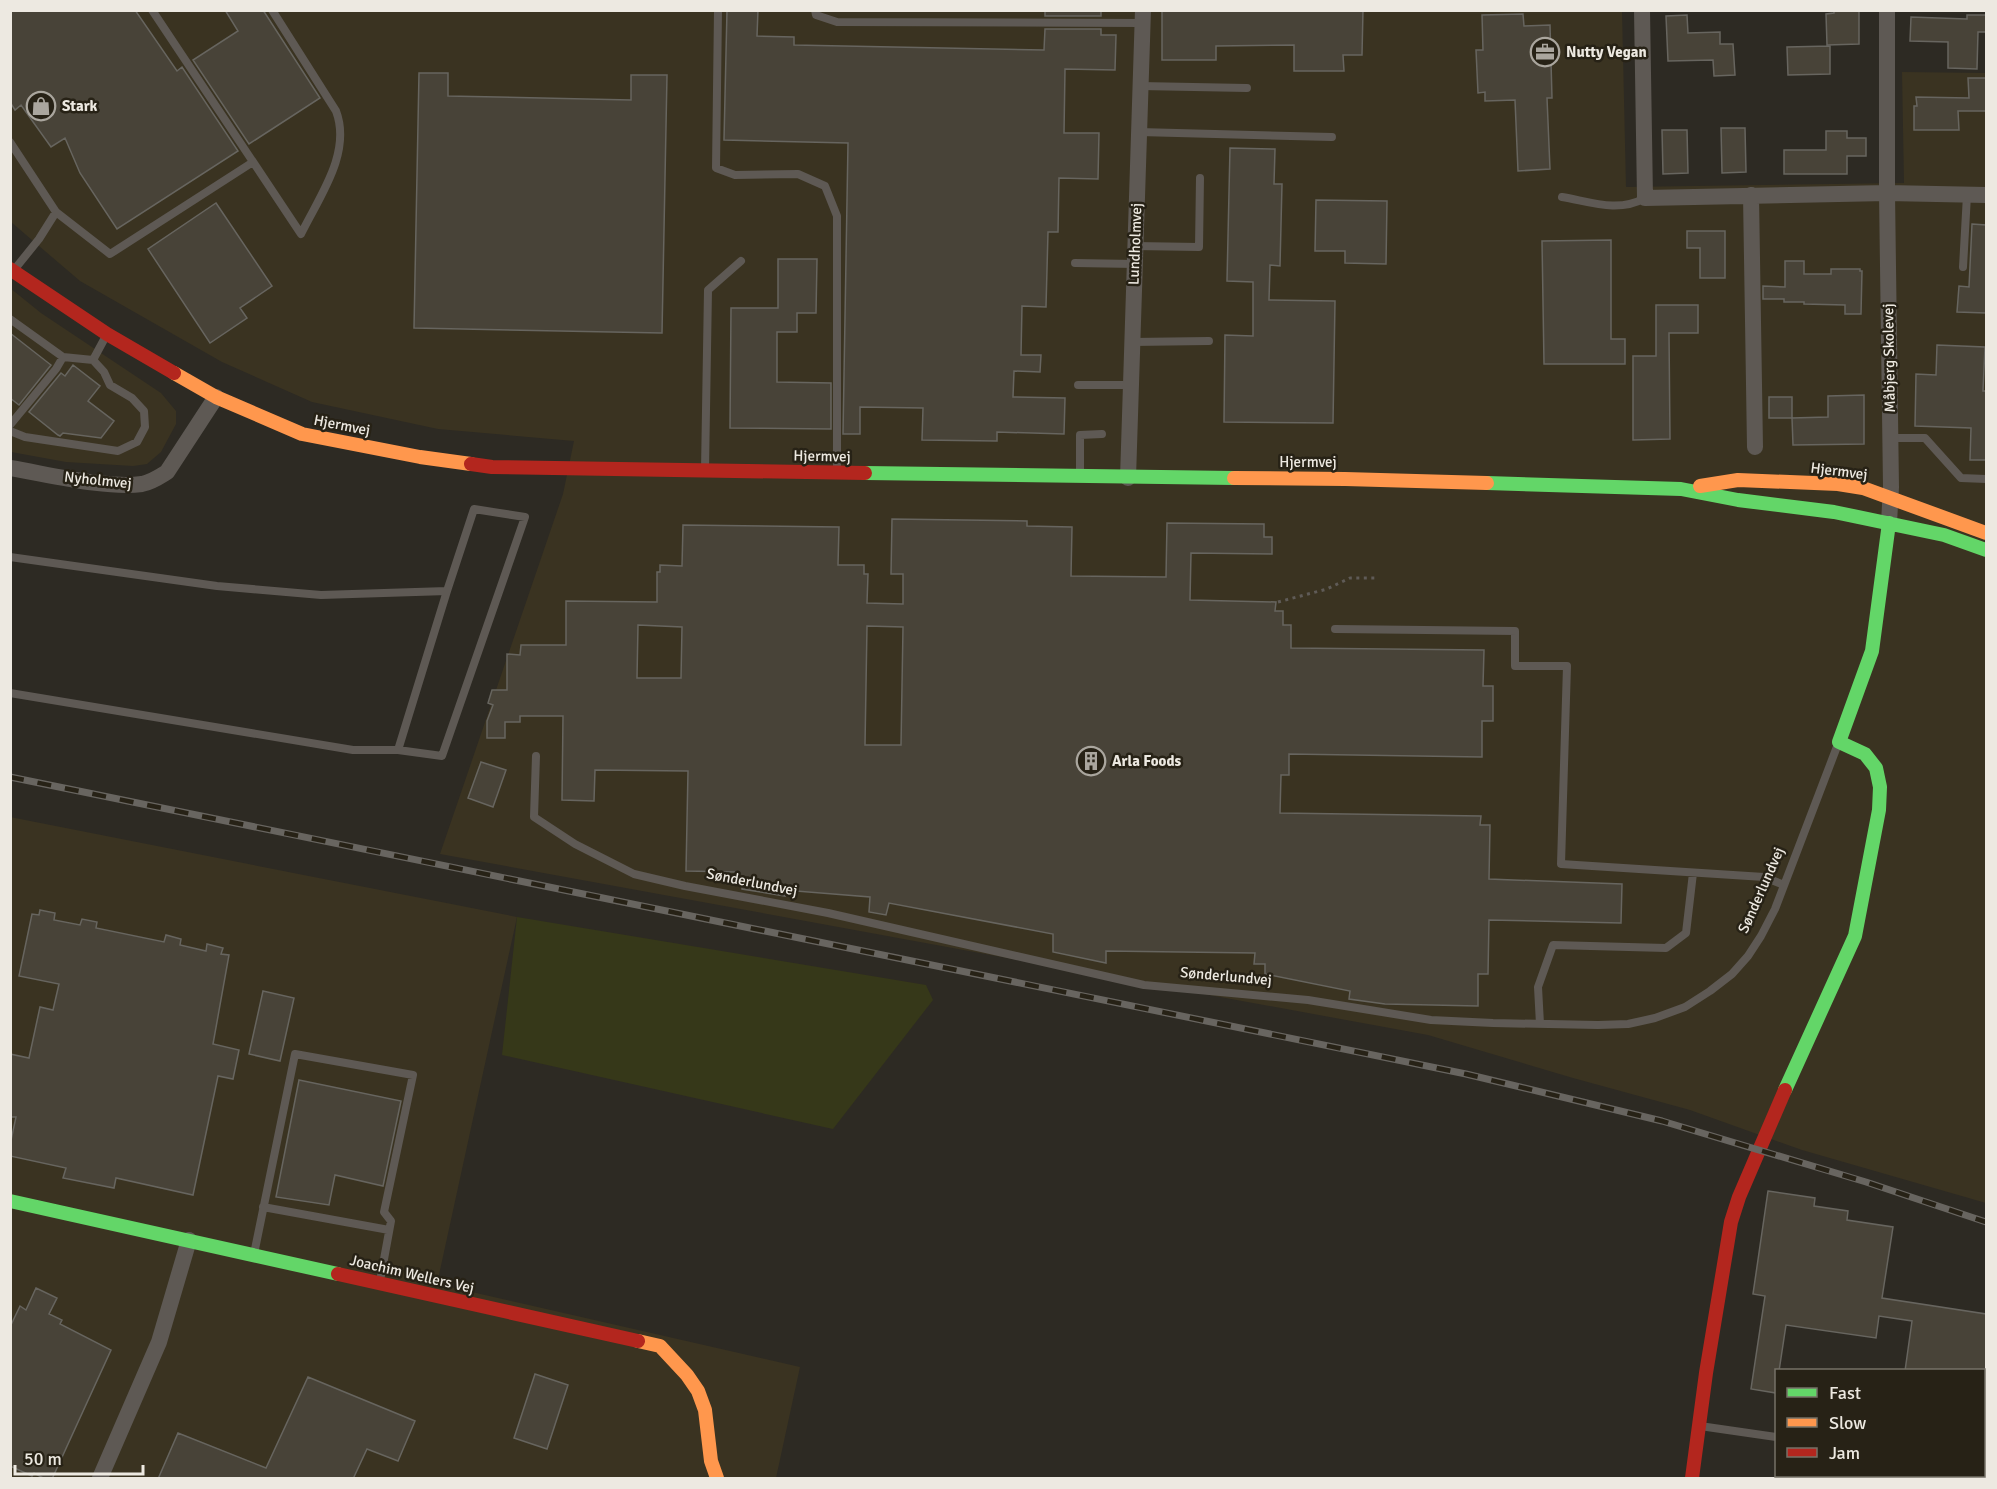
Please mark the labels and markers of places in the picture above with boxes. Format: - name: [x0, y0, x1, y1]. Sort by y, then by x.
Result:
- office icon: Nutty Vegan: [1529, 36, 1561, 68]
- place label: Nutty Vegan: [1566, 43, 1647, 61]
- shop icon: Stark: [25, 90, 57, 122]
- place label: Stark: [62, 97, 98, 115]
- building icon: Arla Foods: [1075, 745, 1107, 777]
- place label: Arla Foods: [1112, 752, 1182, 770]

